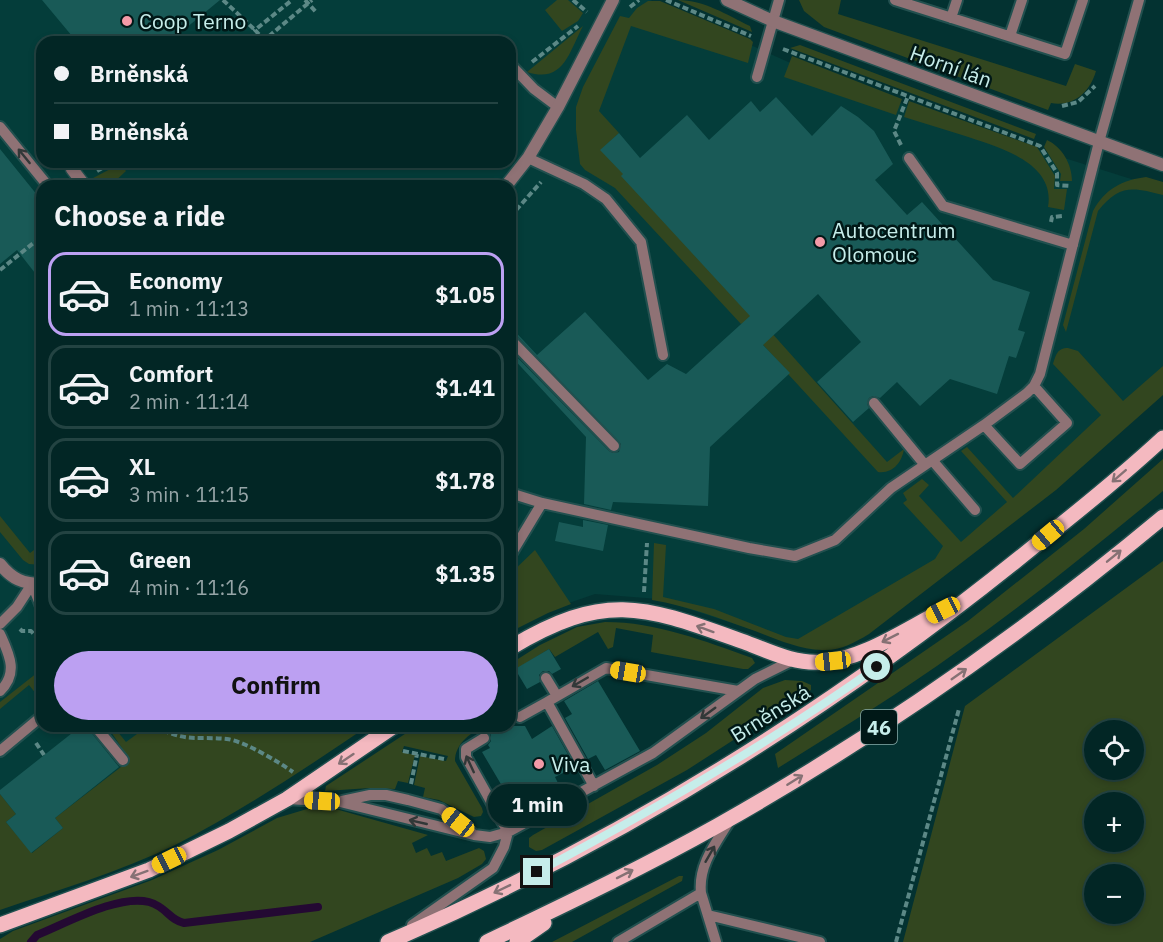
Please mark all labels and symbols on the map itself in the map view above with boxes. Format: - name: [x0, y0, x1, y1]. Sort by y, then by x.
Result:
- place label: Coop Terno: [139, 7, 246, 35]
- marker: Coop Terno: [120, 14, 134, 28]
- street label: Horní lán: [906, 38, 996, 94]
- one-way arrow: [17, 149, 30, 165]
- place label: Autocentrum Olomouc: [832, 216, 956, 268]
- marker: Autocentrum Olomouc: [813, 235, 827, 249]
- one-way arrow: [1111, 470, 1127, 483]
- car: [1028, 517, 1068, 553]
- one-way arrow: [1106, 549, 1121, 563]
- car: [923, 594, 963, 626]
- one-way arrow: [696, 622, 715, 633]
- one-way arrow: [881, 633, 899, 644]
- car: [814, 650, 852, 672]
- route start: [863, 653, 890, 680]
- car: [609, 660, 647, 684]
- one-way arrow: [950, 668, 966, 680]
- one-way arrow: [572, 677, 589, 689]
- street label: Brněnská: [725, 677, 815, 749]
- one-way arrow: [701, 707, 717, 719]
- road number: 46: [861, 710, 897, 744]
- place label: Viva: [551, 750, 590, 778]
- one-way arrow: [338, 753, 354, 765]
- one-way arrow: [464, 755, 476, 773]
- marker: Viva: [532, 757, 546, 771]
- one-way arrow: [786, 773, 803, 785]
- callout: 1 min: [488, 785, 586, 827]
- car: [304, 791, 340, 811]
- car: [438, 804, 478, 840]
- one-way arrow: [408, 815, 427, 827]
- car: [149, 844, 189, 876]
- one-way arrow: [704, 846, 716, 863]
- route end: [523, 858, 550, 885]
- one-way arrow: [615, 868, 633, 880]
- one-way arrow: [130, 869, 149, 880]
- one-way arrow: [494, 883, 512, 895]

